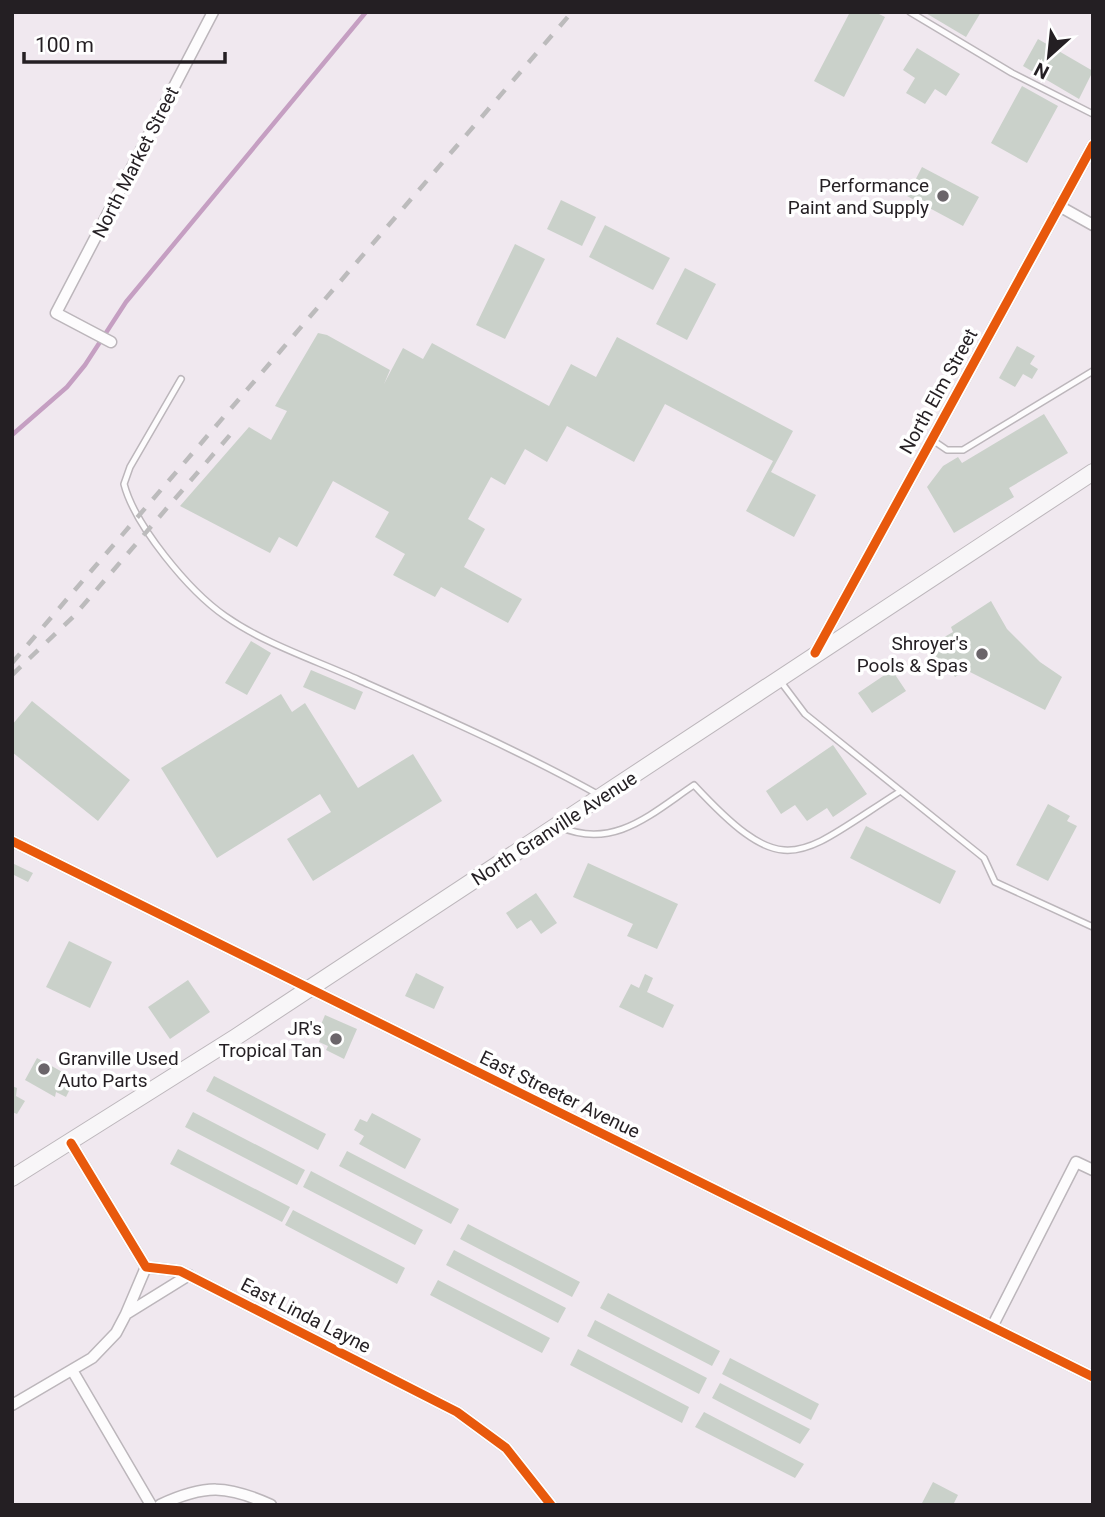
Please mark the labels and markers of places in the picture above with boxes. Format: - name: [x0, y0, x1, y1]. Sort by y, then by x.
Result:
- place label: Performance Paint and Supply: [788, 174, 929, 219]
- marker: Performance Paint and Supply: [935, 188, 951, 204]
- place label: Shroyer's Pools & Spas: [857, 632, 968, 677]
- marker: Shroyer's Pools & Spas: [974, 646, 990, 662]
- place label: JR's Tropical Tan: [219, 1017, 322, 1062]
- marker: JR's Tropical Tan: [328, 1031, 344, 1047]
- place label: Granville Used Auto Parts: [58, 1047, 179, 1092]
- marker: Granville Used Auto Parts: [36, 1061, 52, 1077]

